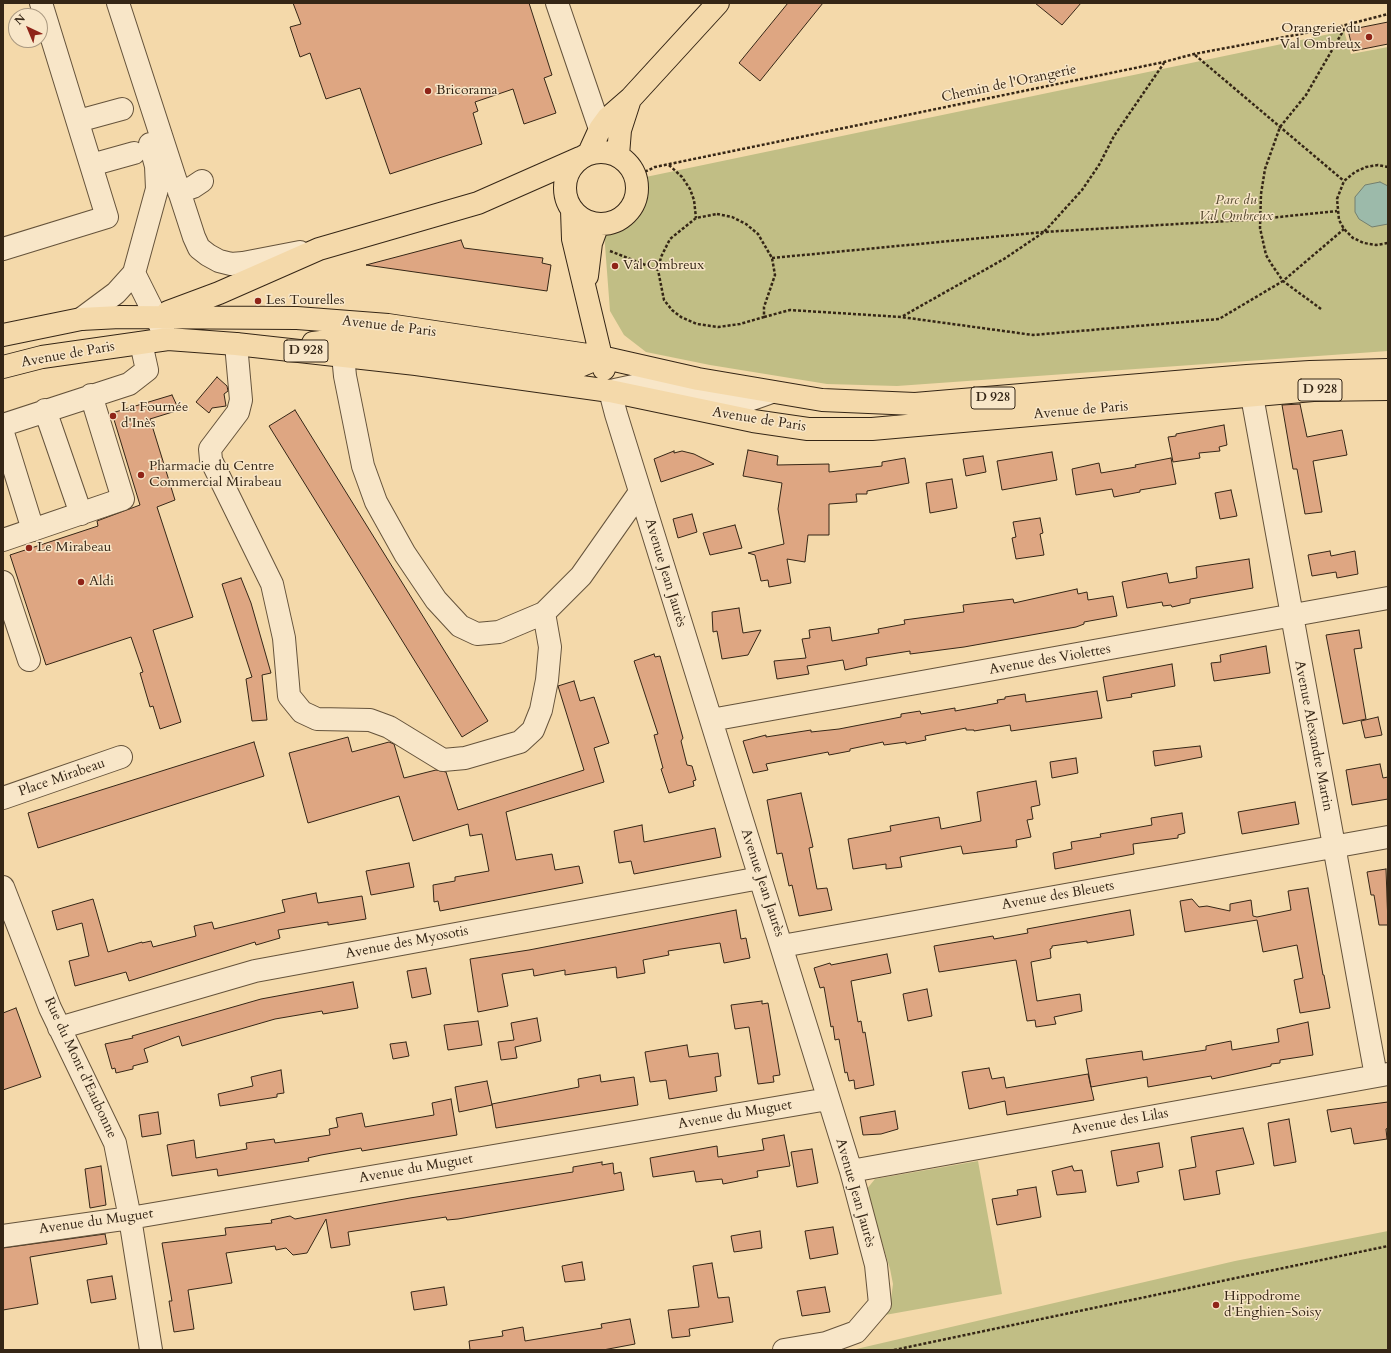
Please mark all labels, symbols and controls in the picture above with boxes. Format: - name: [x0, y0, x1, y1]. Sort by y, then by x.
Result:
- north arrow: [8, 8, 48, 48]
- text: N: [11, 11, 29, 28]
- place label: Orangerie du Val Ombreux: [1280, 21, 1361, 54]
- marker: Orangerie du Val Ombreux: [1364, 32, 1374, 42]
- street label: Chemin de l'Orangerie: [940, 62, 1078, 106]
- place label: Bricorama: [436, 83, 498, 99]
- marker: Bricorama: [423, 86, 433, 96]
- park label: Parc du Val Ombreux: [1199, 193, 1273, 226]
- place label: Val Ombreux: [623, 258, 704, 274]
- marker: Val Ombreux: [610, 261, 620, 271]
- place label: Les Tourelles: [266, 293, 344, 309]
- marker: Les Tourelles: [253, 296, 263, 306]
- street label: Avenue de Paris: [341, 313, 437, 341]
- street label: Avenue de Paris: [20, 338, 116, 372]
- road number: D 928: [284, 340, 328, 362]
- road number: D 928: [1298, 379, 1342, 401]
- road number: D 928: [971, 387, 1015, 409]
- street label: Avenue de Paris: [1033, 399, 1129, 423]
- place label: La Fournée d'Inès: [121, 400, 188, 432]
- street label: Avenue de Paris: [711, 404, 807, 436]
- marker: La Fournée d'Inès: [108, 411, 118, 421]
- place label: Pharmacie du Centre Commercial Mirabeau: [149, 459, 282, 492]
- marker: Pharmacie du Centre Commercial Mirabeau: [136, 470, 146, 480]
- street label: Avenue Jean Jaurès: [641, 517, 689, 629]
- place label: Le Mirabeau: [37, 540, 111, 556]
- marker: Le Mirabeau: [24, 543, 34, 553]
- place label: Aldi: [89, 574, 114, 590]
- marker: Aldi: [76, 577, 86, 587]
- street label: Avenue des Violettes: [988, 641, 1112, 679]
- street label: Avenue Alexandre Martin: [1290, 659, 1336, 813]
- street label: Place Mirabeau: [17, 755, 107, 801]
- street label: Avenue Jean Jaurès: [737, 827, 787, 939]
- street label: Avenue des Bleuets: [1000, 878, 1116, 914]
- street label: Avenue des Myosotis: [344, 923, 470, 963]
- street label: Rue du Mont d'Eaubonne: [40, 995, 120, 1141]
- street label: Avenue du Muguet: [677, 1097, 793, 1133]
- street label: Avenue des Lilas: [1070, 1105, 1170, 1139]
- street label: Avenue Jean Jaurès: [831, 1137, 879, 1249]
- street label: Avenue du Muguet: [358, 1151, 474, 1187]
- street label: Avenue du Muguet: [38, 1206, 154, 1238]
- place label: Hippodrome d'Enghien-Soisy: [1224, 1289, 1322, 1322]
- marker: Hippodrome d'Enghien-Soisy: [1211, 1300, 1221, 1310]

